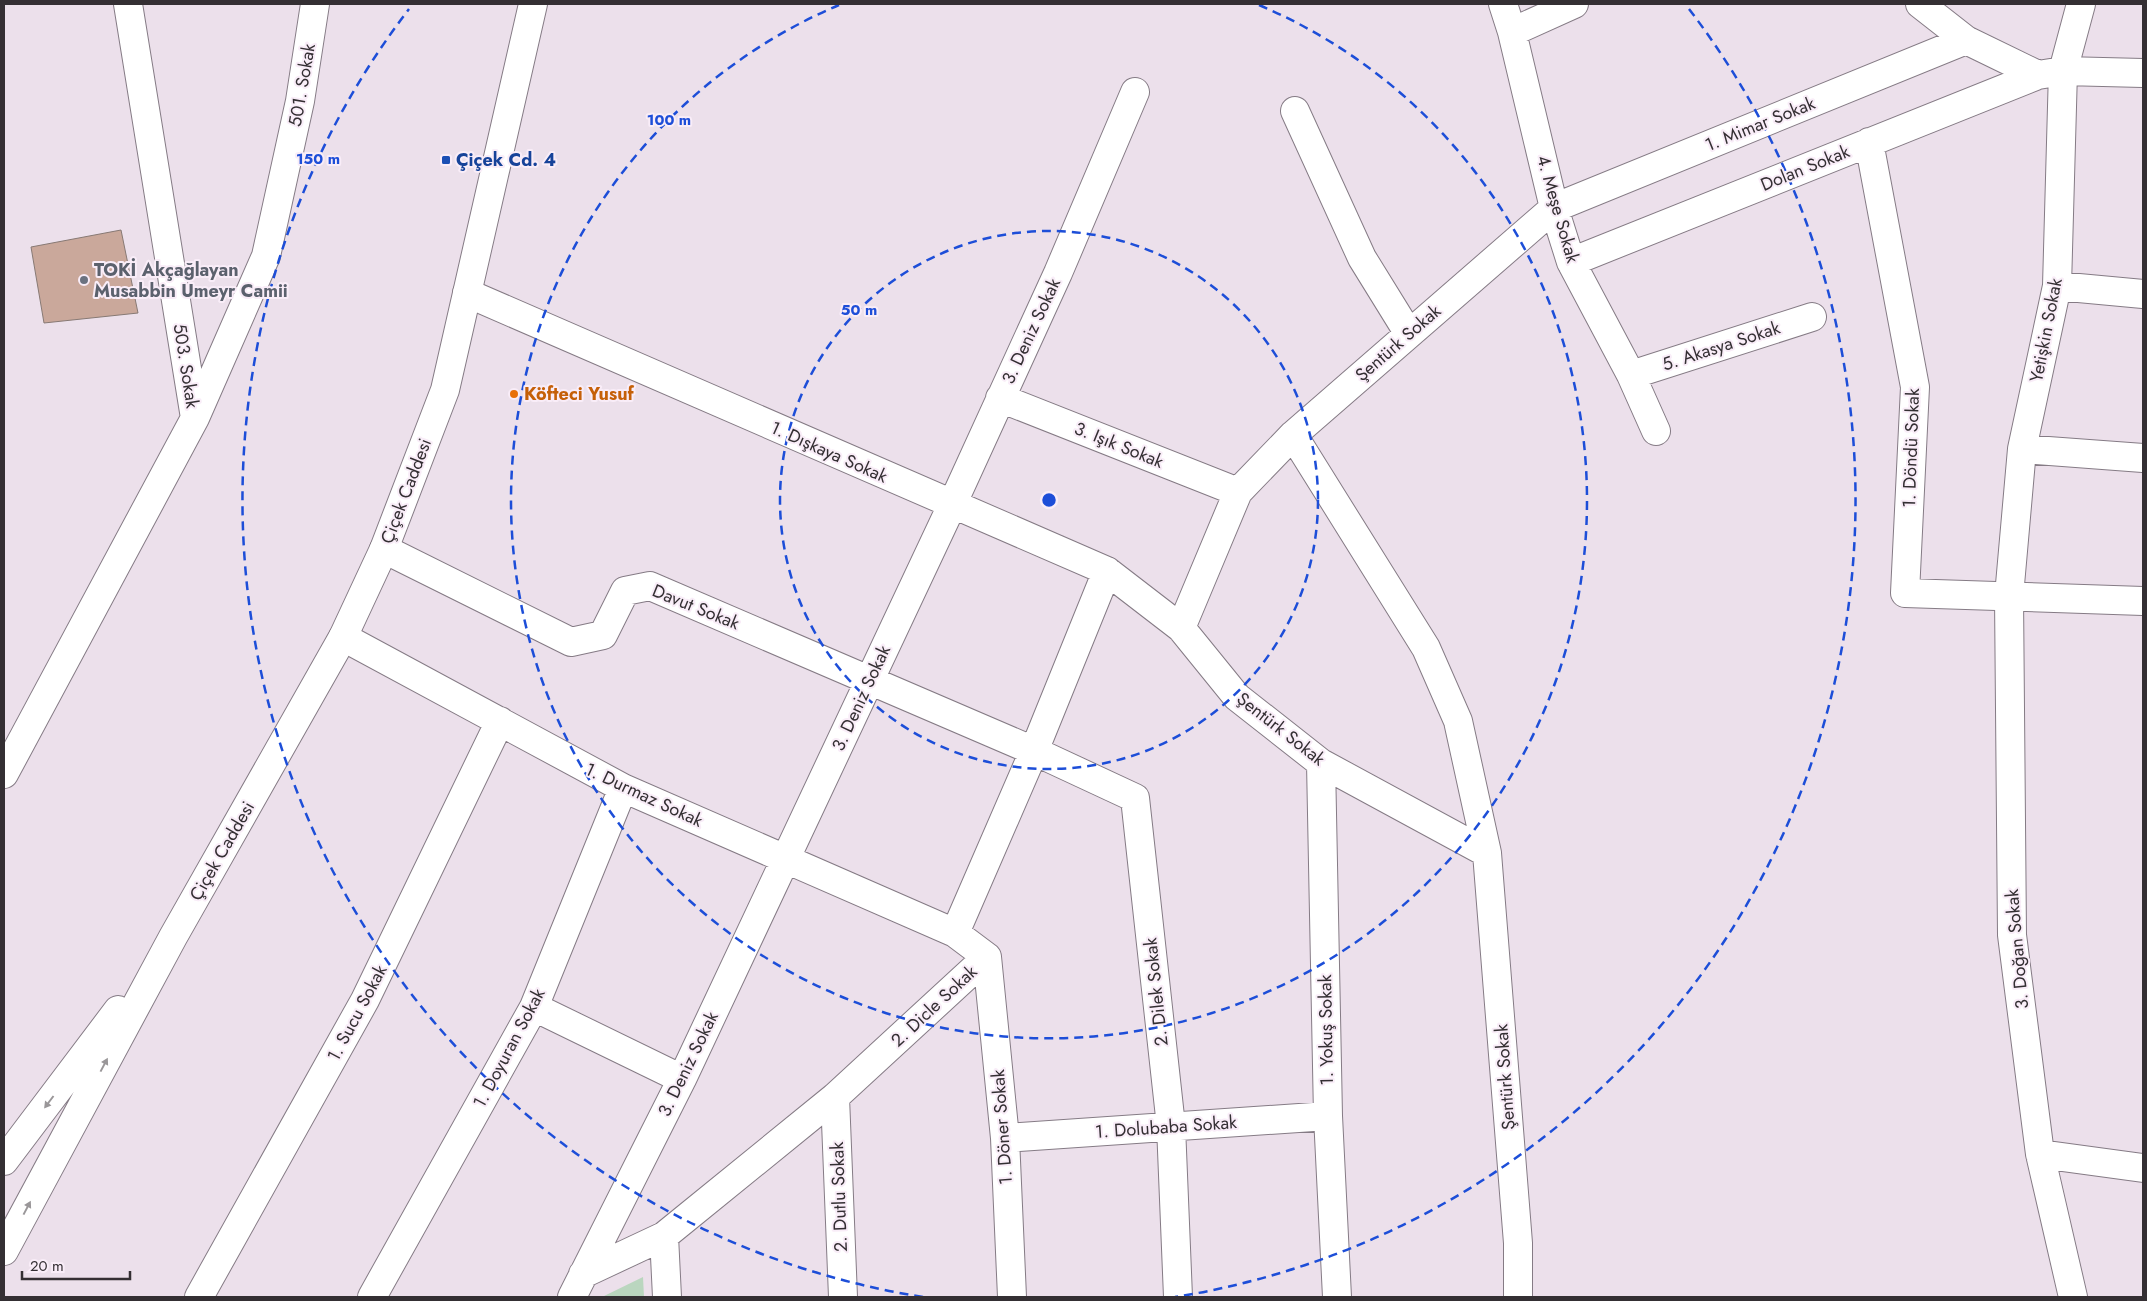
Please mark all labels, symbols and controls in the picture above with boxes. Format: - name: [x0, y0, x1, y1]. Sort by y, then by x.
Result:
- street label: 501. Sokak: [282, 41, 322, 129]
- street label: 1. Mimar Sokak: [1701, 90, 1819, 158]
- text: 100 m: [647, 109, 691, 131]
- street label: Dolan Sokak: [1757, 138, 1853, 198]
- place label: Çiçek Cd. 4: [456, 147, 556, 173]
- text: 150 m: [296, 148, 340, 170]
- street label: 4. Meşe Sokak: [1530, 152, 1586, 266]
- marker: Çiçek Cd. 4: [440, 154, 452, 166]
- place label: TOKİ Akçağlayan Musabbin Umeyr Camii: [94, 257, 288, 304]
- marker: TOKİ Akçağlayan Musabbin Umeyr Camii: [78, 274, 90, 286]
- street label: 3. Deniz Sokak: [995, 274, 1067, 388]
- street label: Yetişkin Sokak: [2023, 276, 2069, 384]
- street label: Şentürk Sokak: [1349, 298, 1447, 388]
- text: 50 m: [841, 299, 877, 321]
- street label: 5. Akasya Sokak: [1659, 315, 1783, 377]
- street label: 503. Sokak: [166, 322, 206, 410]
- place label: Köfteci Yusuf: [524, 381, 634, 407]
- marker: Köfteci Yusuf: [508, 388, 520, 400]
- street label: 1. Döndü Sokak: [1896, 388, 1926, 508]
- street label: 1. Dışkaya Sokak: [766, 415, 892, 489]
- street label: 3. Işık Sokak: [1070, 415, 1168, 475]
- street label: Çiçek Caddesi: [374, 435, 438, 547]
- centre of rings: [1040, 491, 1058, 509]
- street label: Davut Sokak: [648, 578, 744, 636]
- street label: 3. Deniz Sokak: [825, 641, 897, 755]
- street label: Şentürk Sokak: [1231, 686, 1331, 772]
- street label: 1. Durmaz Sokak: [581, 756, 707, 834]
- street label: Çiçek Caddesi: [183, 796, 261, 906]
- street label: 3. Doğan Sokak: [1999, 888, 2035, 1010]
- street label: 2. Dilek Sokak: [1137, 936, 1175, 1048]
- street label: 2. Dicle Sokak: [885, 959, 983, 1053]
- street label: 1. Sucu Sokak: [321, 960, 393, 1066]
- street label: 1. Yokuş Sokak: [1312, 974, 1340, 1086]
- street label: 1. Doyuran Sokak: [467, 984, 551, 1112]
- street label: 3. Deniz Sokak: [651, 1007, 725, 1121]
- street label: Şentürk Sokak: [1488, 1023, 1522, 1131]
- one-way arrow: [100, 1057, 108, 1072]
- street label: 1. Döner Sokak: [985, 1068, 1019, 1185]
- one-way arrow: [43, 1095, 54, 1108]
- street label: 1. Dolubaba Sokak: [1094, 1109, 1238, 1145]
- street label: 2. Dutlu Sokak: [824, 1141, 854, 1253]
- one-way arrow: [23, 1201, 31, 1215]
- scale bar: [22, 1248, 130, 1280]
- text: 20 m: [30, 1255, 64, 1277]

